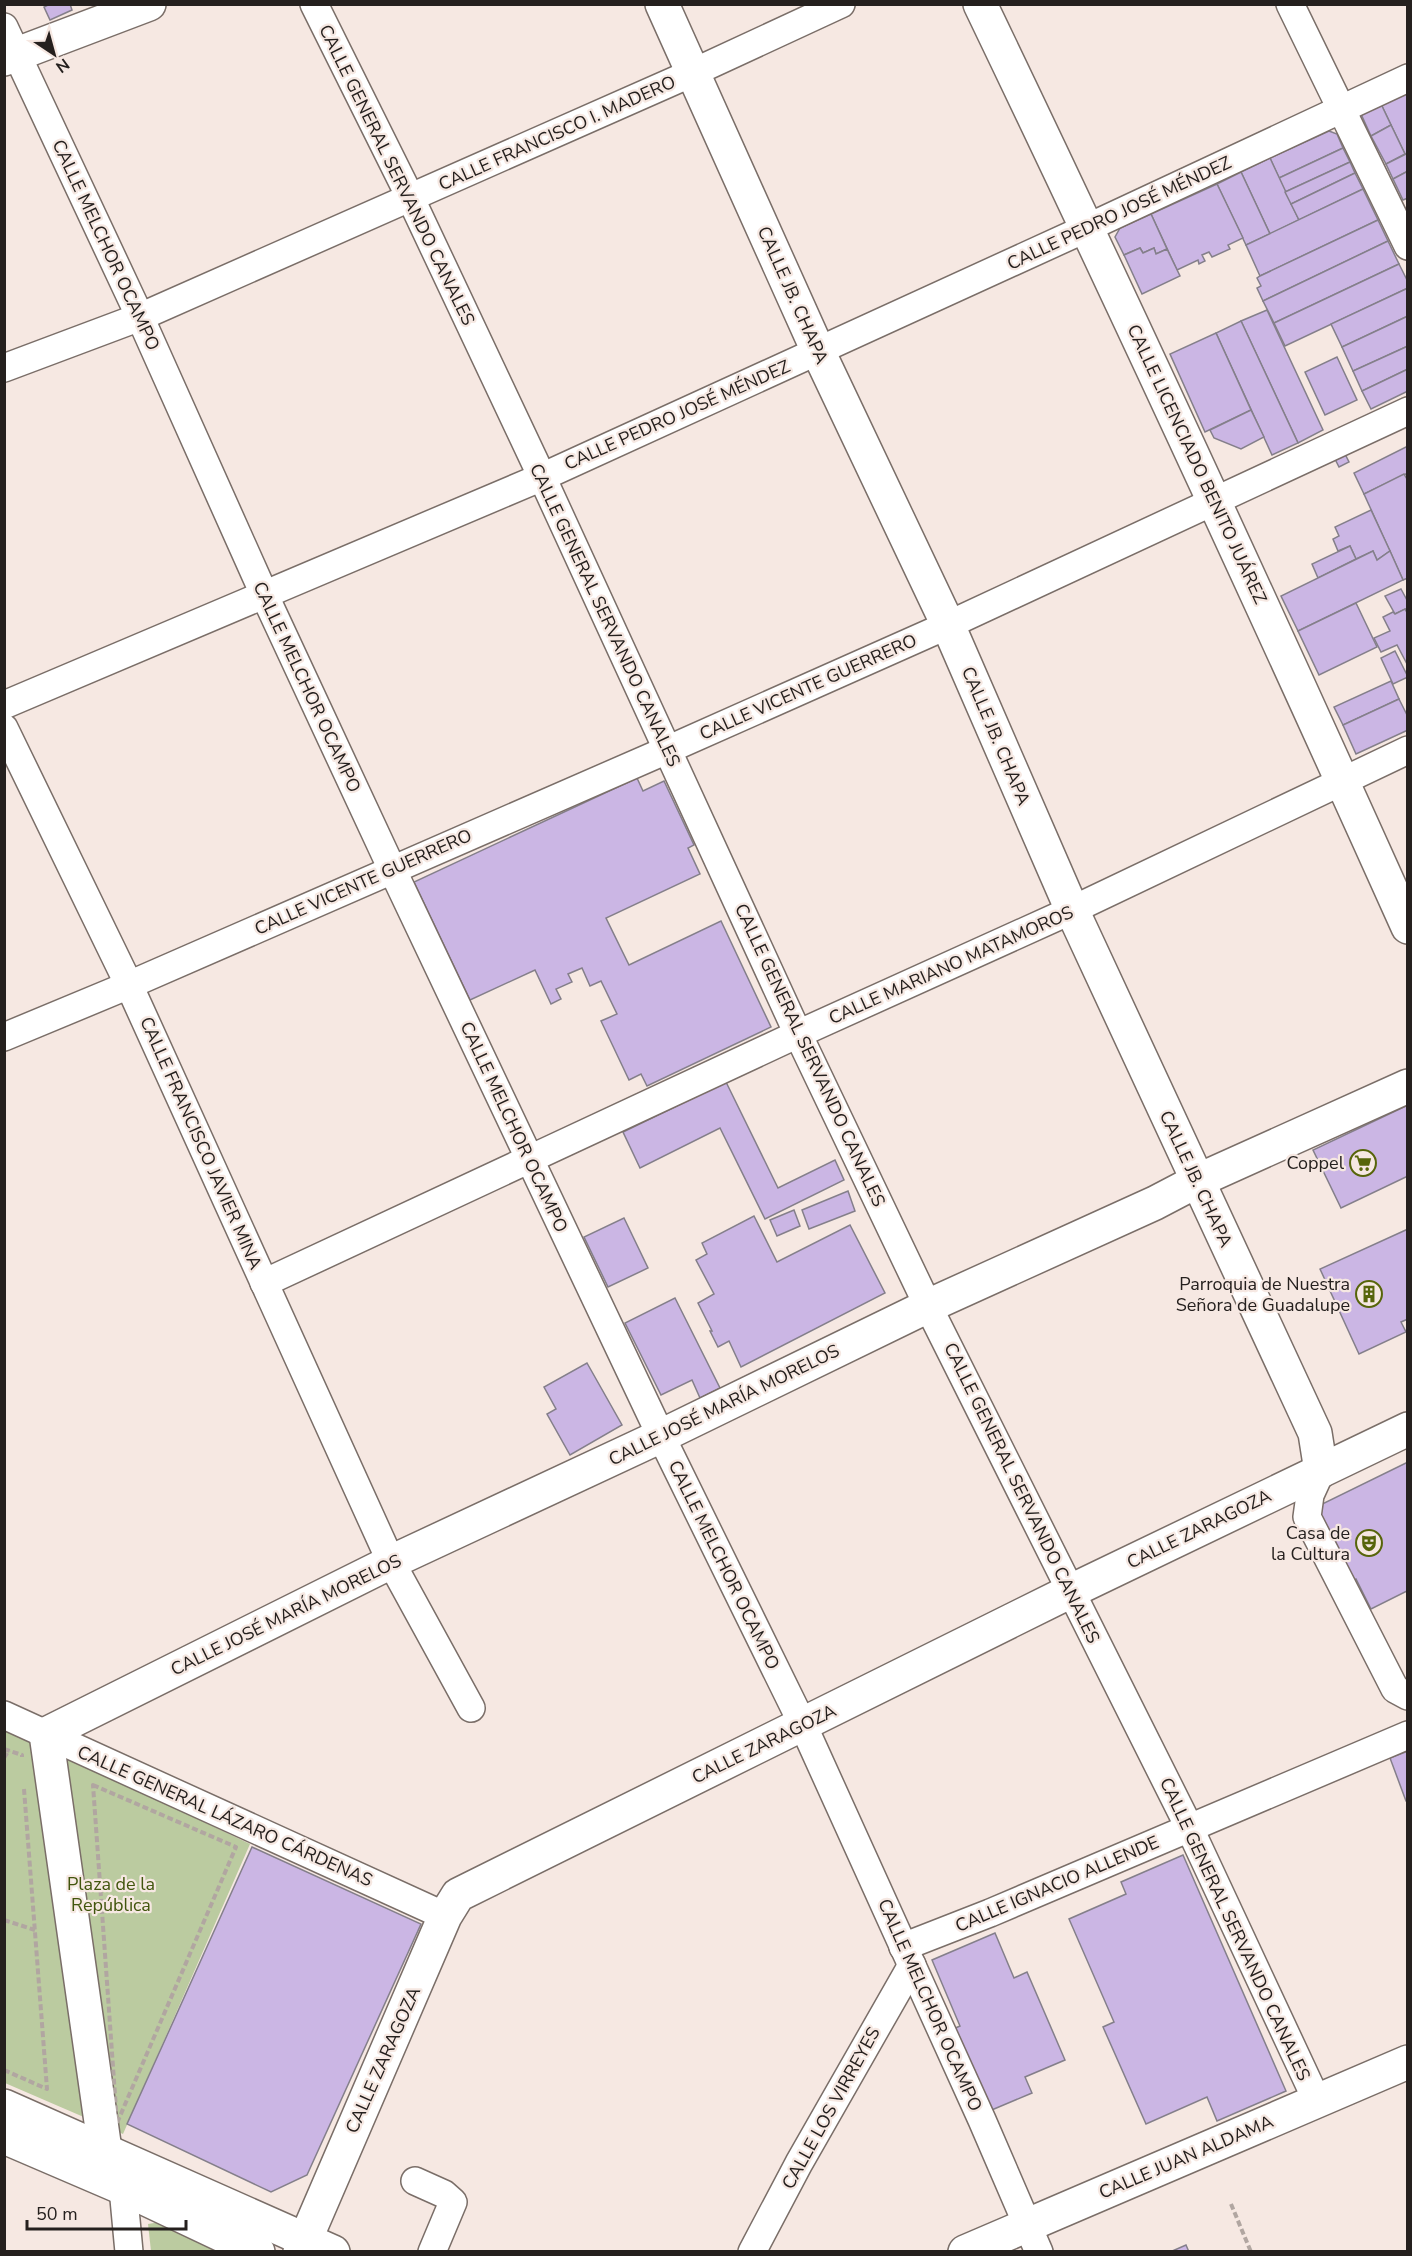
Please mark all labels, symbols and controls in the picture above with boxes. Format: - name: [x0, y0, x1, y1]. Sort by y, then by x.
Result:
- street label: CALLE GENERAL SERVANDO CANALES: [313, 21, 481, 329]
- north arrow: [24, 24, 84, 84]
- text: N: [51, 53, 74, 78]
- street label: CALLE FRANCISCO I. MADERO: [435, 70, 679, 196]
- street label: CALLE MELCHOR OCAMPO: [47, 136, 165, 354]
- street label: CALLE PEDRO JOSÉ MÉNDEZ: [1003, 150, 1235, 276]
- street label: CALLE JB. CHAPA: [752, 222, 834, 368]
- street label: CALLE LICENCIADO BENITO JUÁREZ: [1122, 320, 1273, 608]
- street label: CALLE PEDRO JOSÉ MÉNDEZ: [560, 354, 794, 476]
- street label: CALLE GENERAL SERVANDO CANALES: [524, 460, 686, 770]
- street label: CALLE MELCHOR OCAMPO: [248, 578, 366, 796]
- street label: CALLE VICENTE GUERRERO: [696, 628, 920, 746]
- street label: CALLE JB. CHAPA: [956, 663, 1036, 809]
- street label: CALLE VICENTE GUERRERO: [251, 823, 475, 941]
- street label: CALLE GENERAL SERVANDO CANALES: [729, 900, 891, 1210]
- street label: CALLE MARIANO MATAMOROS: [825, 900, 1077, 1030]
- street label: CALLE FRANCISCO JAVIER MINA: [134, 1013, 268, 1273]
- street label: CALLE MELCHOR OCAMPO: [455, 1018, 573, 1236]
- street label: CALLE JB. CHAPA: [1154, 1107, 1238, 1251]
- supermarket icon: Coppel: [1348, 1148, 1378, 1178]
- place label: Coppel: [1287, 1151, 1345, 1175]
- place label: Parroquia de Nuestra Señora de Guadalupe: [1176, 1272, 1350, 1317]
- building icon: Parroquia de Nuestra Señora de Guadalupe: [1354, 1279, 1384, 1309]
- street label: CALLE JOSÉ MARÍA MORELOS: [605, 1339, 843, 1471]
- street label: CALLE GENERAL SERVANDO CANALES: [938, 1339, 1106, 1647]
- street label: CALLE MELCHOR OCAMPO: [663, 1456, 785, 1674]
- street label: CALLE ZARAGOZA: [1123, 1484, 1275, 1574]
- place label: Casa de la Cultura: [1271, 1521, 1350, 1566]
- theatre icon: Casa de la Cultura: [1354, 1528, 1384, 1558]
- street label: CALLE JOSÉ MARÍA MORELOS: [167, 1549, 405, 1681]
- street label: CALLE ZARAGOZA: [688, 1699, 840, 1789]
- street label: CALLE GENERAL LÁZARO CÁRDENAS: [74, 1740, 376, 1892]
- street label: CALLE GENERAL SERVANDO CANALES: [1154, 1774, 1316, 2084]
- street label: CALLE IGNACIO ALLENDE: [952, 1830, 1162, 1938]
- park label: Plaza de la República: [67, 1872, 155, 1917]
- street label: CALLE MELCHOR OCAMPO: [872, 1895, 988, 2115]
- street label: CALLE ZARAGOZA: [340, 1983, 426, 2137]
- street label: CALLE LOS VIRREYES: [776, 2023, 886, 2193]
- street label: CALLE JUAN ALDAMA: [1095, 2109, 1277, 2205]
- scale bar: [27, 2193, 186, 2231]
- text: 50 m: [36, 2202, 78, 2226]

